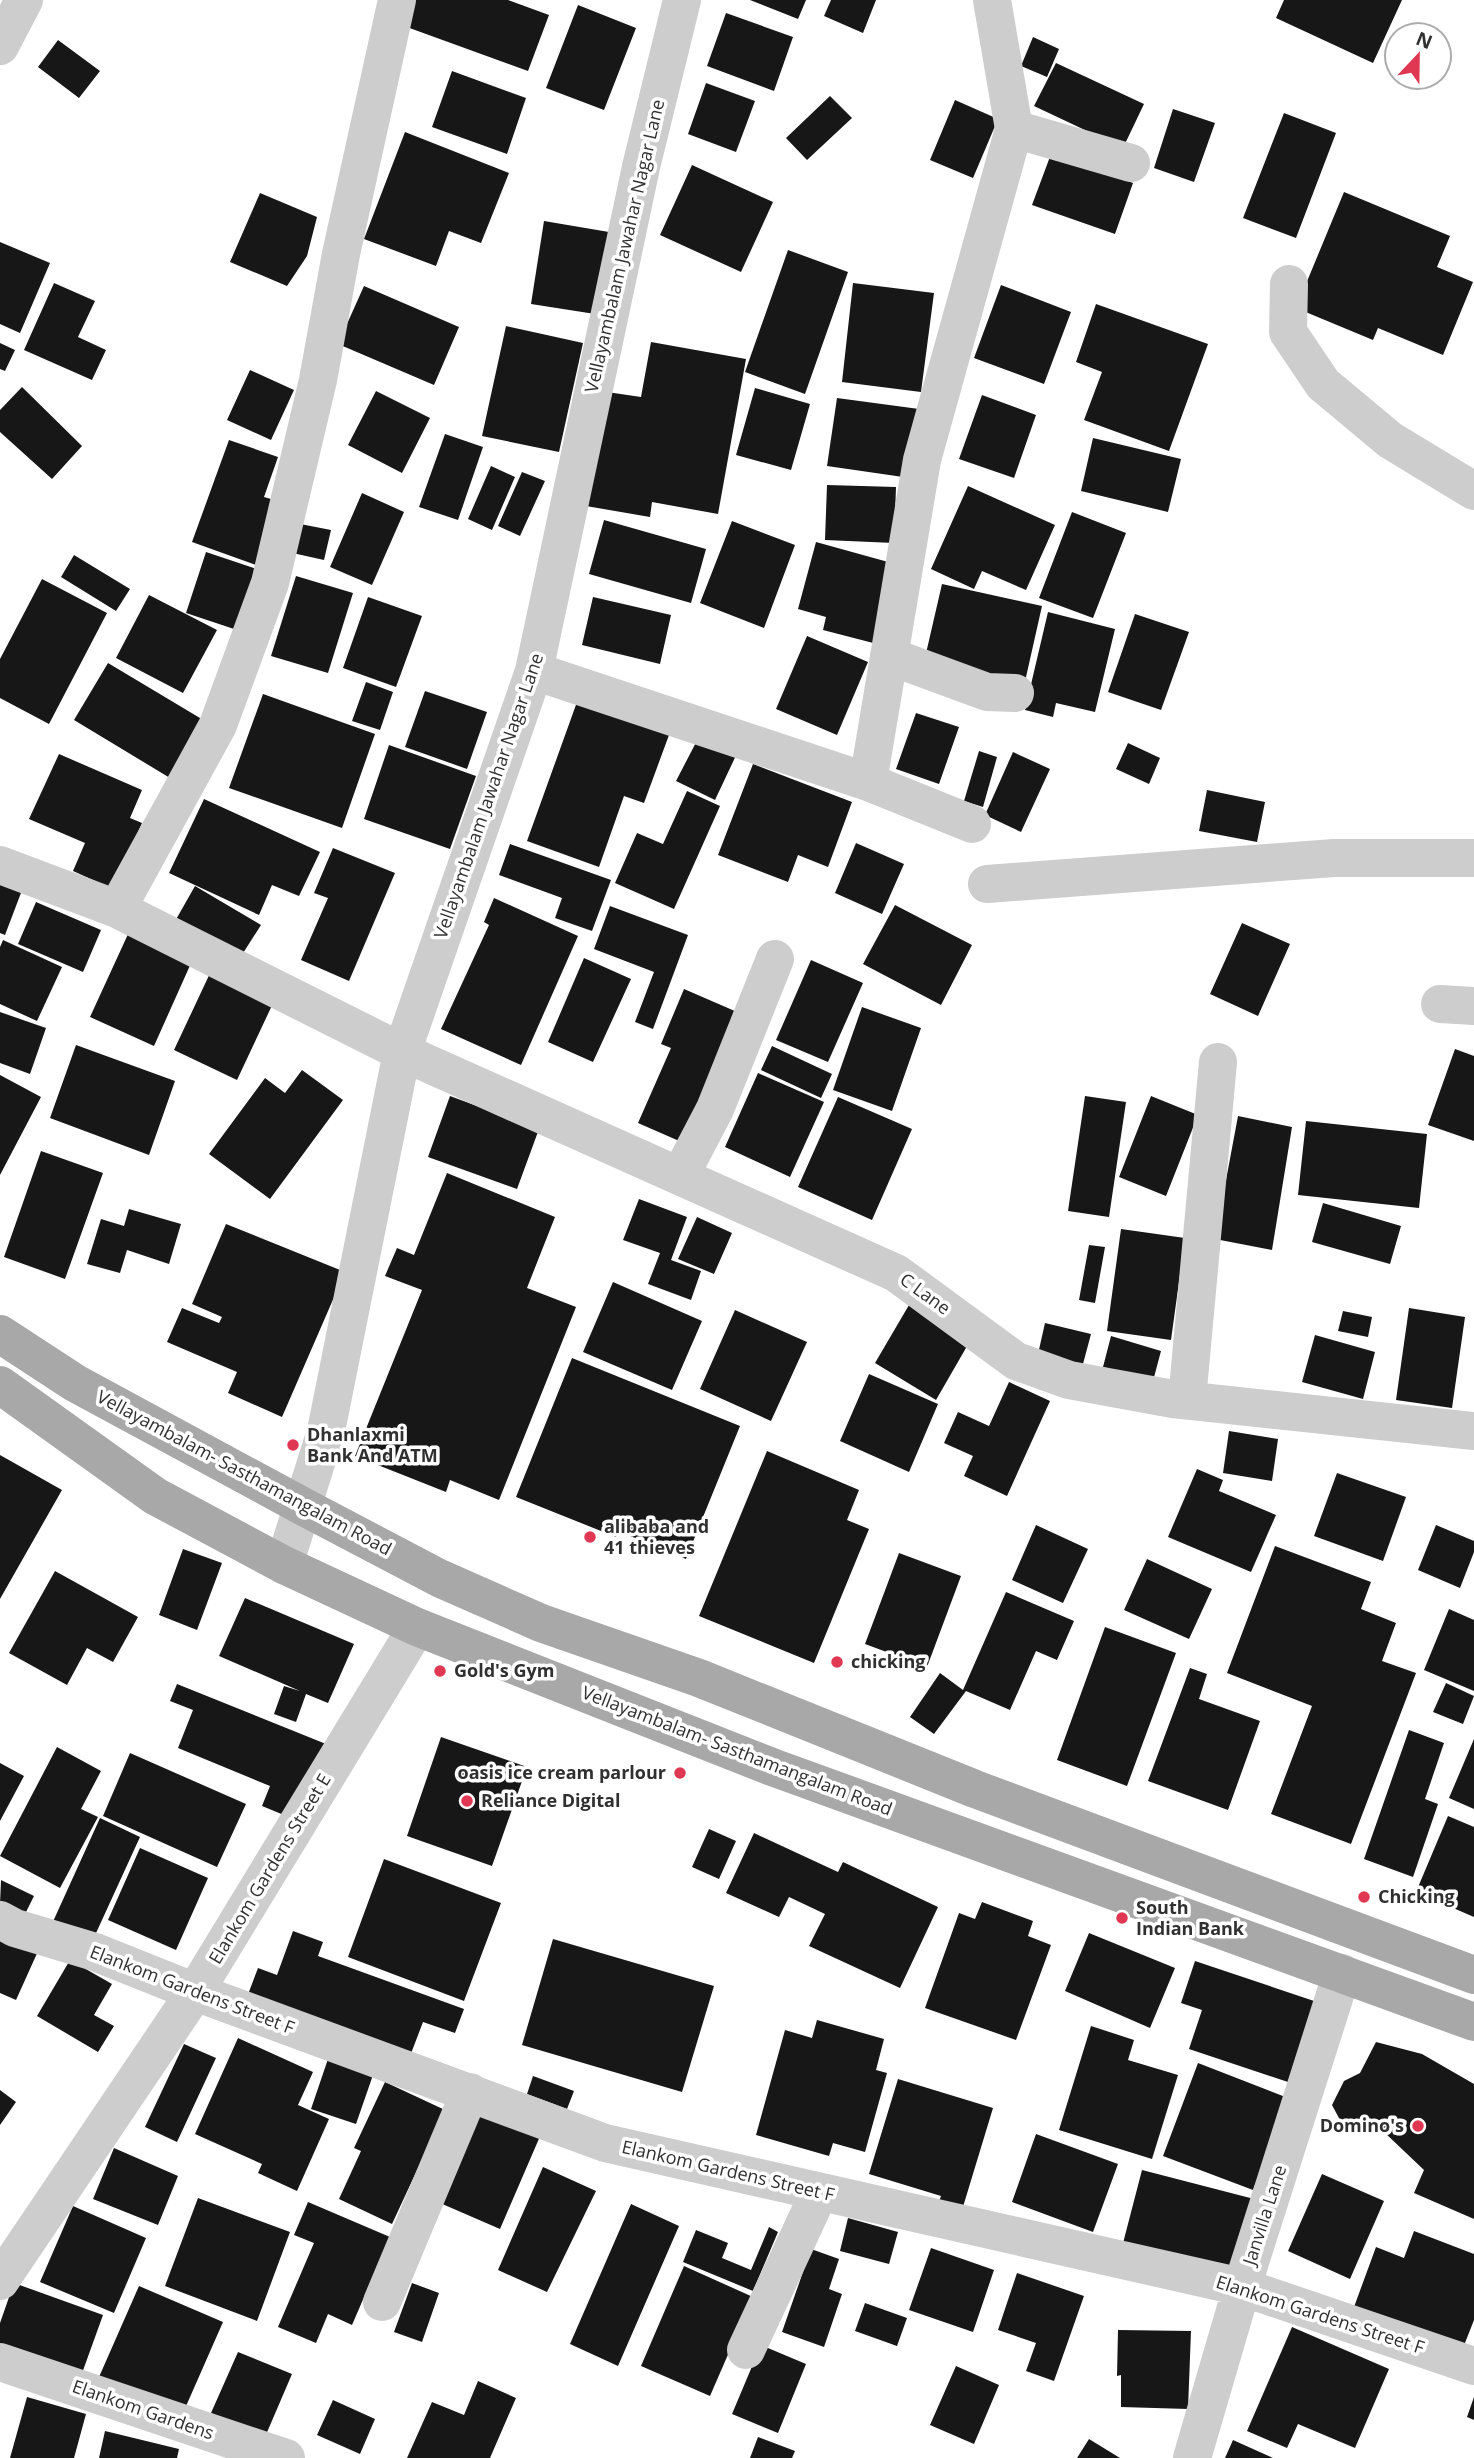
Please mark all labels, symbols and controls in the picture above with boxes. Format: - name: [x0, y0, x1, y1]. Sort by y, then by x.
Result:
- north arrow: [1383, 21, 1453, 91]
- text: N: [1412, 25, 1436, 55]
- street label: Vellayambalam Jawahar Nagar Lane: [579, 97, 669, 395]
- street label: Vellayambalam Jawahar Nagar Lane: [428, 650, 548, 942]
- street label: C Lane: [896, 1267, 956, 1320]
- street label: Vellayambalam- Sasthamangalam Road: [93, 1384, 396, 1560]
- place label: Dhanlaxmi Bank And ATM: [307, 1422, 438, 1467]
- marker: Dhanlaxmi Bank And ATM: [285, 1437, 301, 1453]
- place label: alibaba and 41 thieves: [604, 1514, 709, 1559]
- marker: alibaba and 41 thieves: [582, 1529, 598, 1545]
- place label: chicking: [851, 1649, 926, 1673]
- marker: chicking: [829, 1654, 845, 1670]
- place label: Gold's Gym: [454, 1658, 554, 1682]
- marker: Gold's Gym: [432, 1663, 448, 1679]
- street label: Vellayambalam- Sasthamangalam Road: [579, 1680, 896, 1820]
- place label: oasis ice cream parlour: [457, 1760, 666, 1784]
- marker: oasis ice cream parlour: [672, 1765, 688, 1781]
- street label: Elankom Gardens Street E: [203, 1769, 336, 1968]
- place label: Reliance Digital: [481, 1788, 620, 1812]
- marker: Reliance Digital: [459, 1793, 475, 1809]
- place label: Chicking: [1378, 1884, 1455, 1908]
- marker: Chicking: [1356, 1889, 1372, 1905]
- place label: South Indian Bank: [1136, 1895, 1245, 1940]
- marker: South Indian Bank: [1114, 1910, 1130, 1926]
- street label: Elankom Gardens Street F: [87, 1939, 298, 2039]
- place label: Domino's: [1320, 2113, 1404, 2137]
- marker: Domino's: [1410, 2118, 1426, 2134]
- street label: Elankom Gardens Street F: [620, 2134, 837, 2206]
- street label: Janvilla Lane: [1236, 2162, 1291, 2270]
- street label: Elankom Gardens Street F: [1213, 2269, 1427, 2359]
- street label: Elankom Gardens: [69, 2374, 217, 2445]

